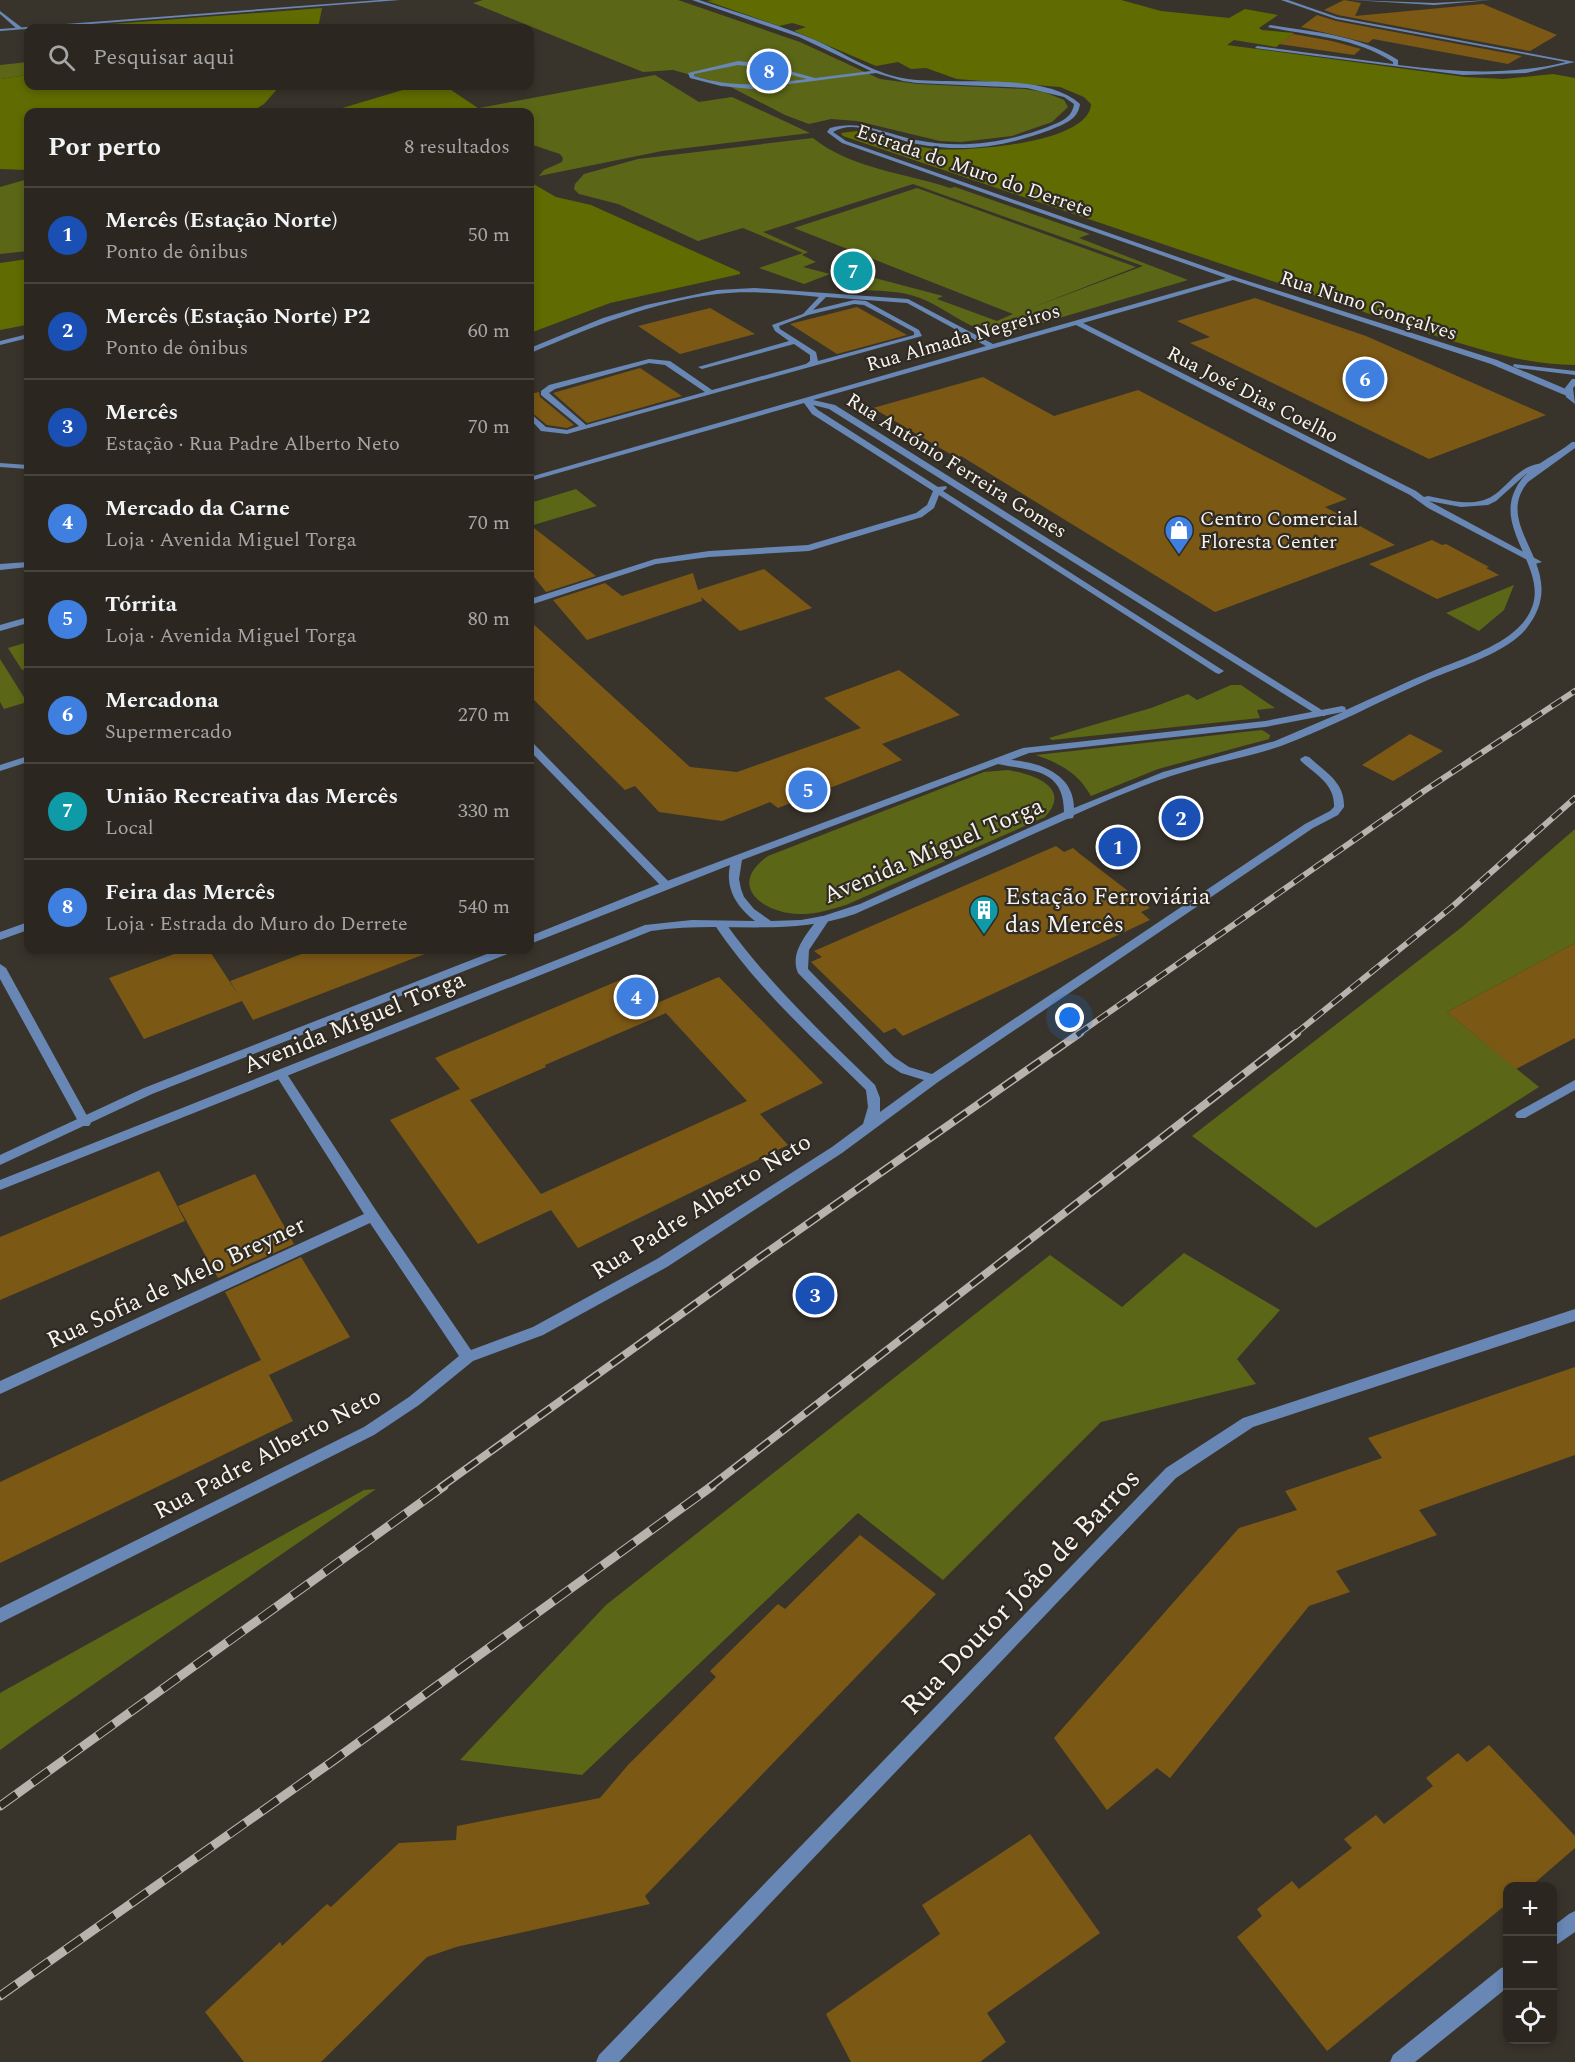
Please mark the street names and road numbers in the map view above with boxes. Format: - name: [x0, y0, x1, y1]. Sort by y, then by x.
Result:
- street label: Estrada do Muro do Derrete: [852, 116, 1097, 226]
- street label: Rua Nuno Gonçalves: [1276, 263, 1461, 349]
- street label: Rua Almada Negreiros: [863, 296, 1064, 380]
- street label: Rua José Dias Coelho: [1161, 339, 1344, 451]
- street label: Rua António Ferreira Gomes: [840, 386, 1073, 546]
- street label: Avenida Miguel Torga: [817, 788, 1050, 914]
- street label: Avenida Miguel Torga: [238, 962, 471, 1084]
- street label: Rua Padre Alberto Neto: [585, 1124, 819, 1289]
- street label: Rua Sofia de Melo Breyner: [41, 1207, 312, 1359]
- street label: Rua Padre Alberto Neto: [147, 1379, 388, 1529]
- street label: Rua Doutor João de Barros: [891, 1458, 1151, 1726]

